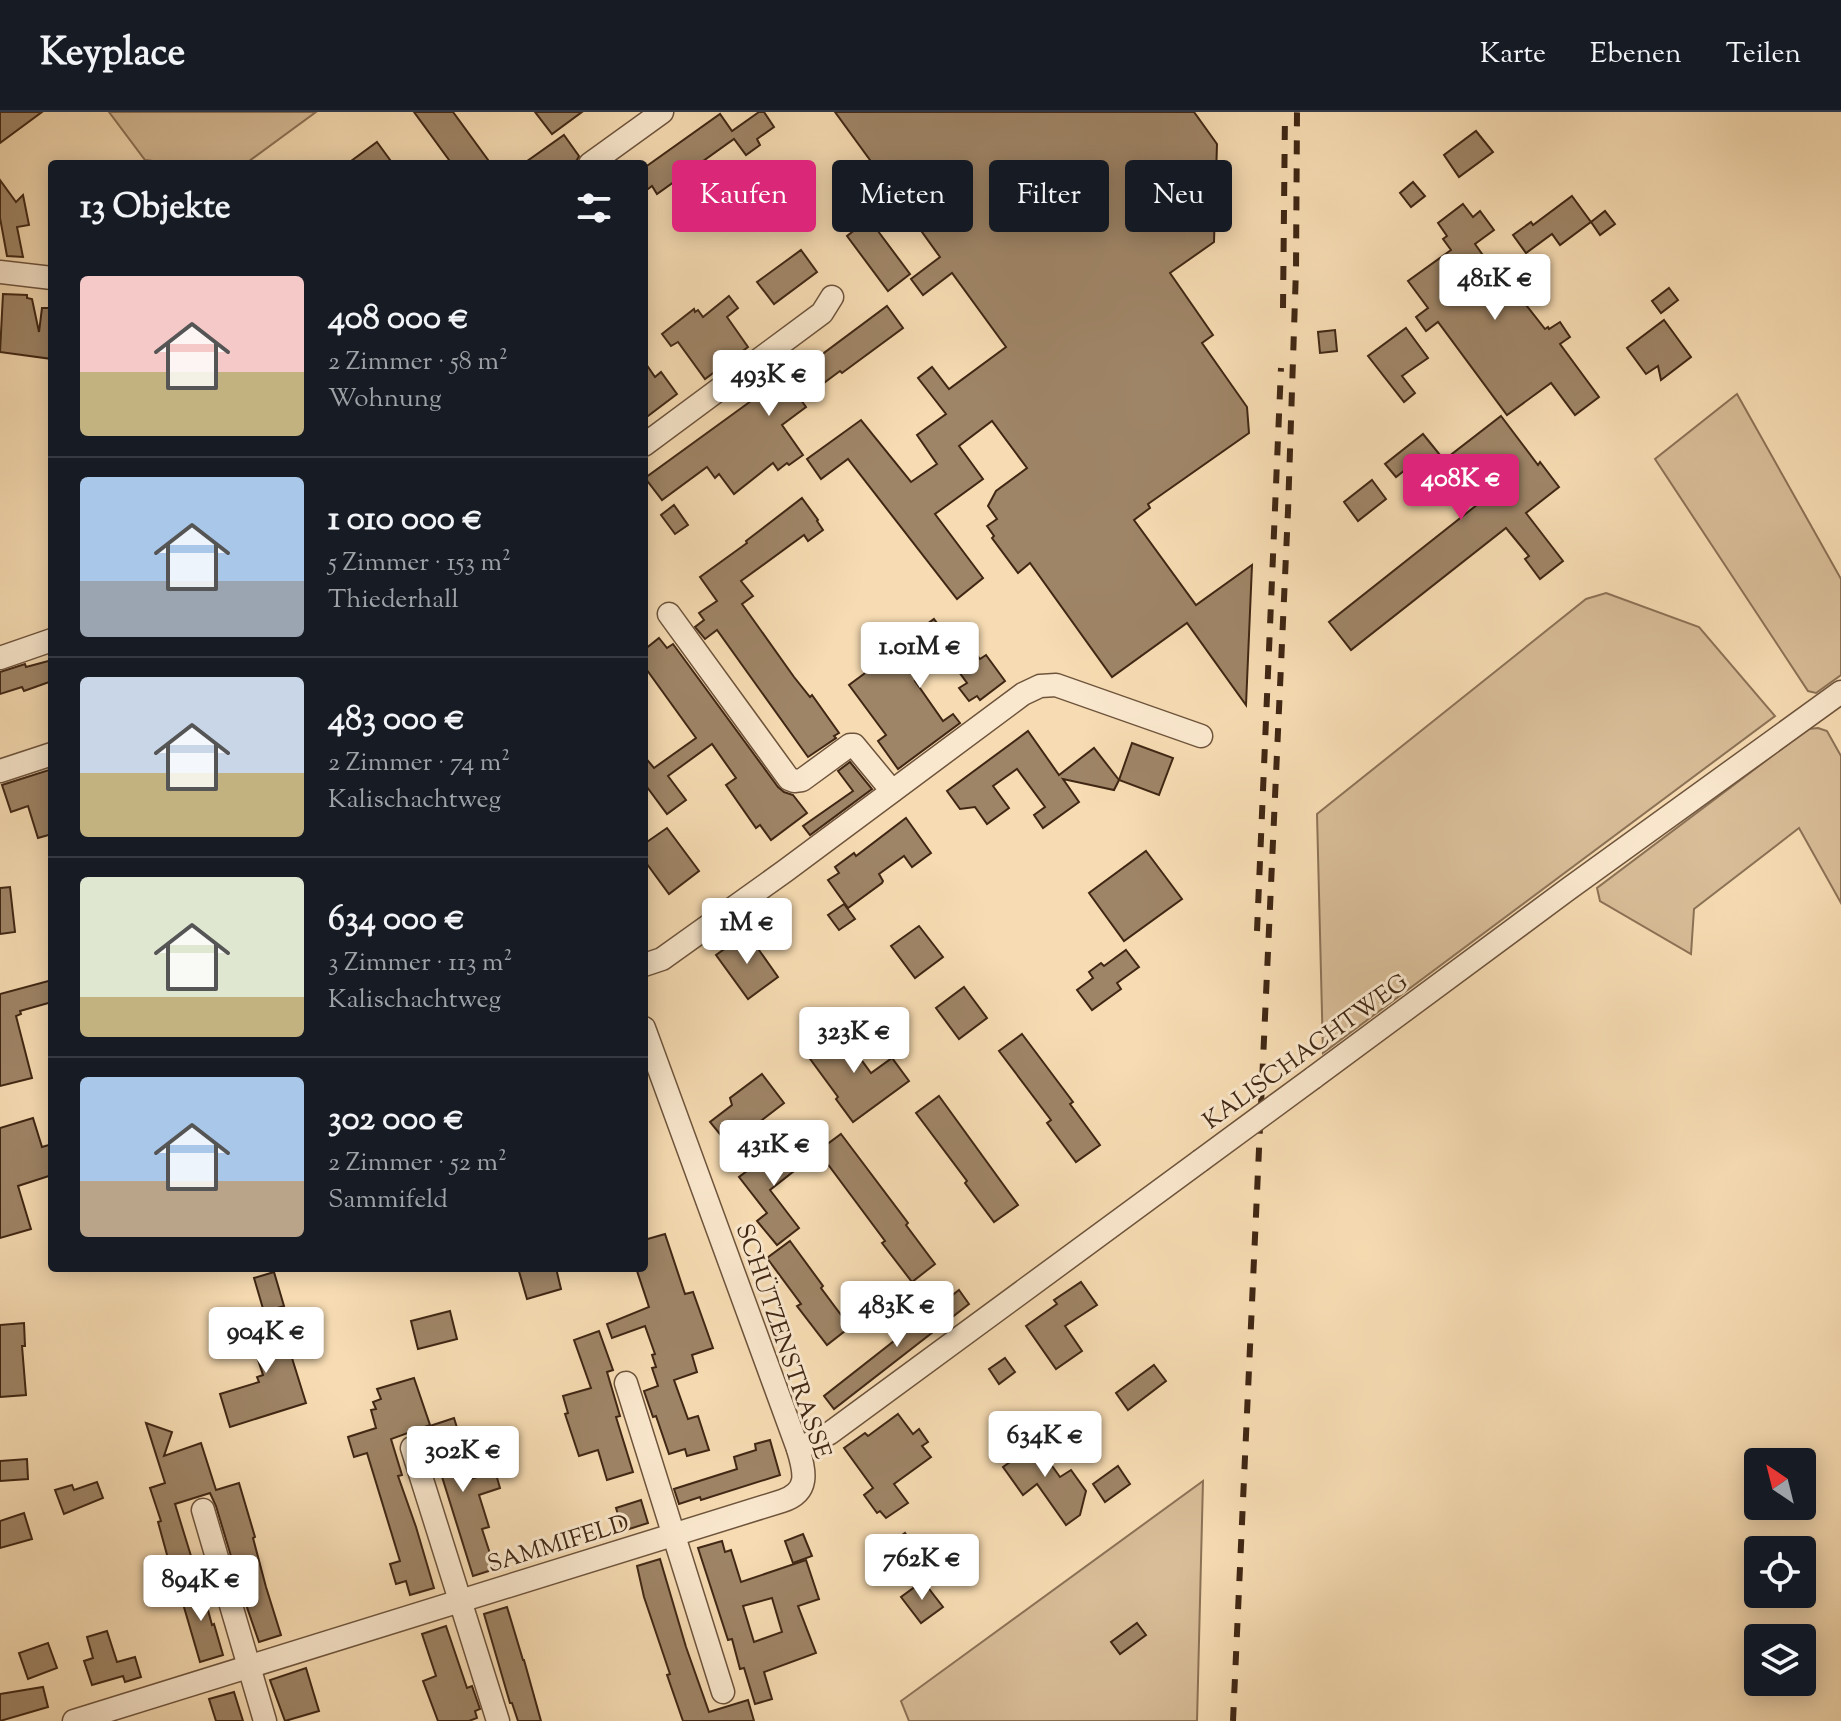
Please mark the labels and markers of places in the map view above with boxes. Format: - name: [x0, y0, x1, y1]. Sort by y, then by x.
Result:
- pin: 481K €: [1430, 254, 1560, 322]
- pin: 493K €: [704, 350, 834, 418]
- pin: 408K €: [1396, 454, 1526, 522]
- pin: 1.01M €: [846, 622, 994, 690]
- pin: 1M €: [700, 898, 794, 966]
- pin: 323K €: [789, 1007, 919, 1075]
- pin: 431K €: [709, 1120, 839, 1188]
- pin: 483K €: [832, 1281, 962, 1349]
- pin: 904K €: [201, 1307, 331, 1375]
- pin: 634K €: [980, 1411, 1110, 1479]
- pin: 302K €: [398, 1426, 528, 1494]
- pin: 762K €: [857, 1534, 987, 1602]
- pin: 894K €: [136, 1555, 266, 1623]

